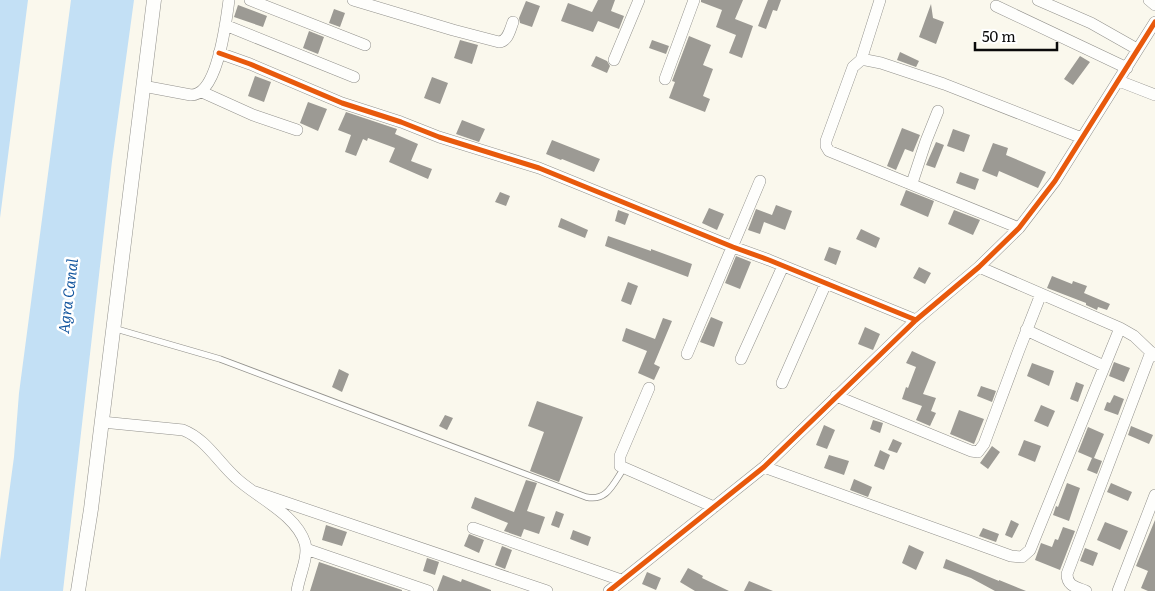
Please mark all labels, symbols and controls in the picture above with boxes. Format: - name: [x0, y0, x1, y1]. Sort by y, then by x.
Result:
- scale bar: [975, 20, 1058, 52]
- text: 50 m: [982, 24, 1016, 47]
- water label: Agra Canal: [51, 256, 83, 335]

